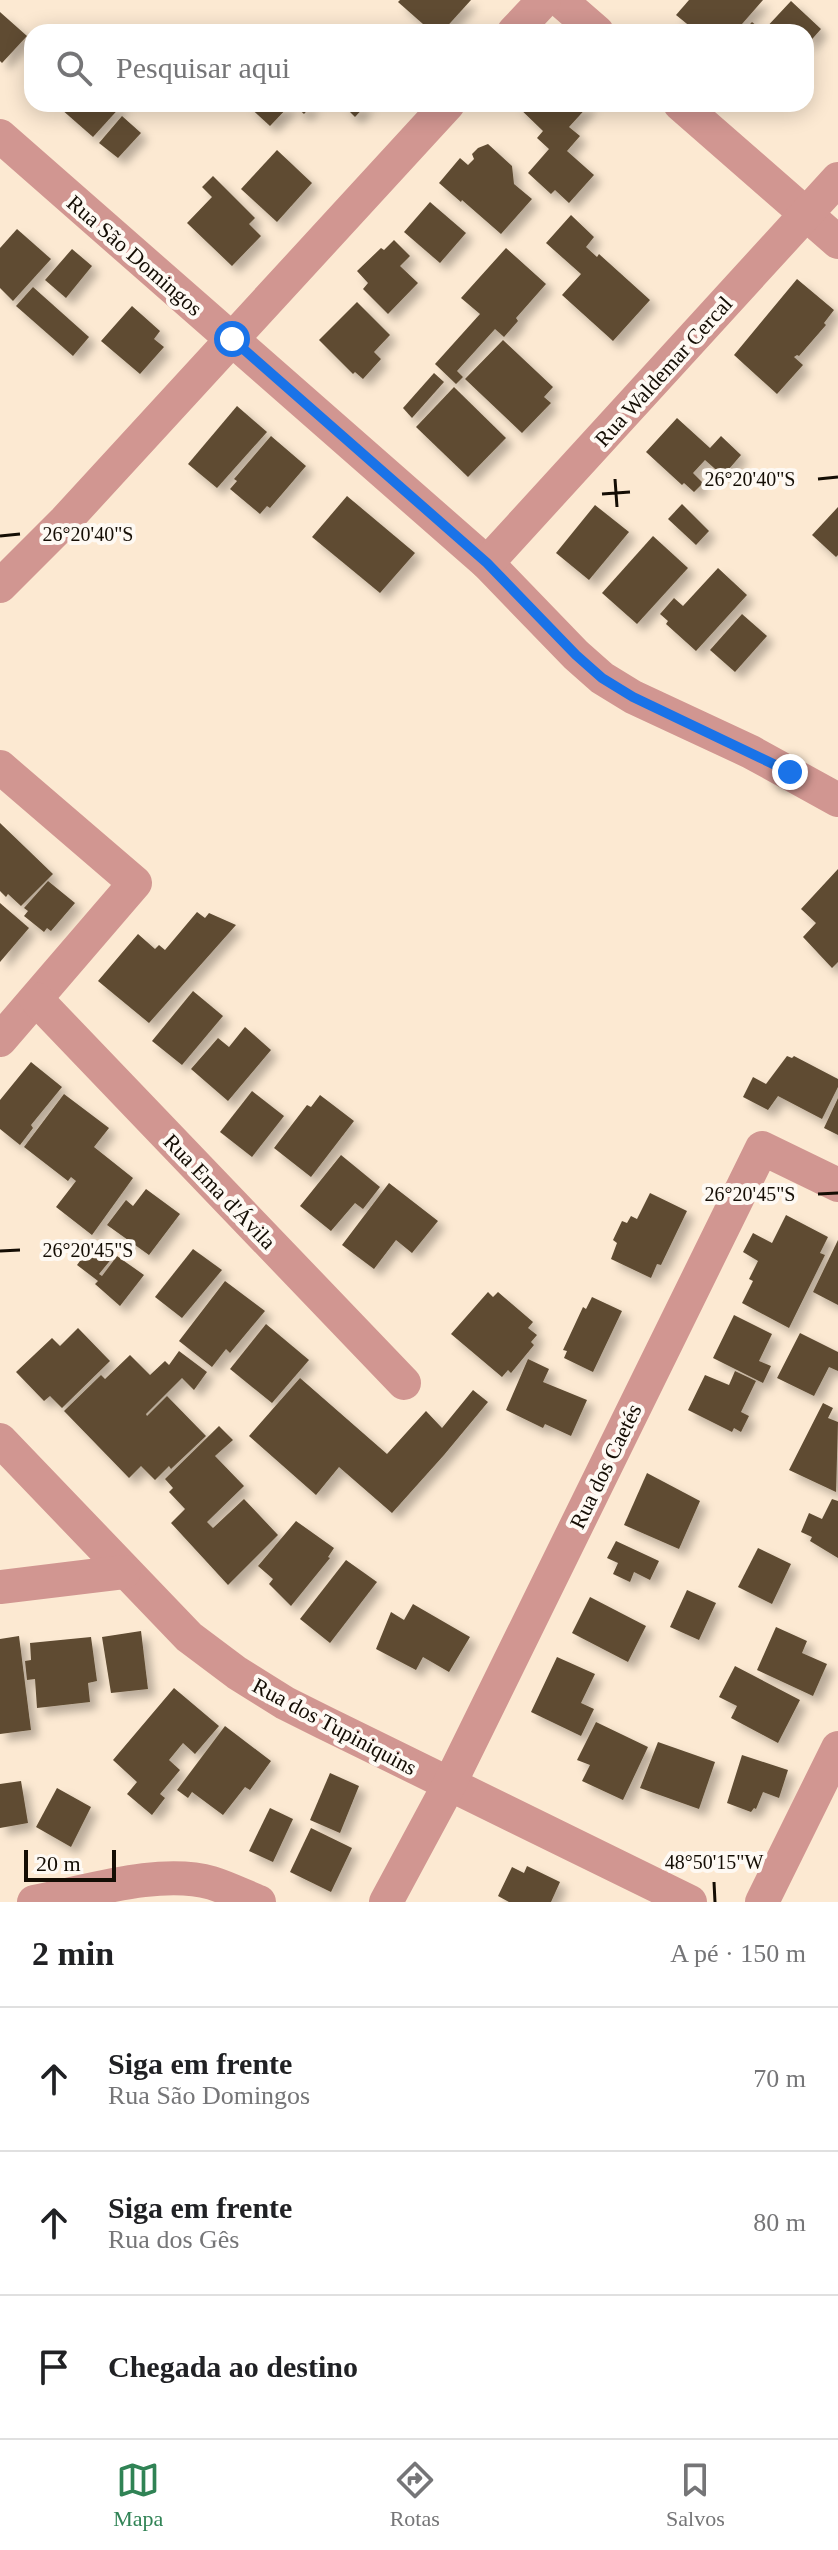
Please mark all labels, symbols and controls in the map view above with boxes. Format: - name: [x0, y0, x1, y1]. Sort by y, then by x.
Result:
- search box: [24, 24, 814, 112]
- icon: search: [52, 46, 96, 90]
- text: Pesquisar aqui: [116, 51, 290, 84]
- street label: Rua São Domingos: [62, 190, 207, 321]
- street label: Rua Waldemar Cercal: [589, 291, 737, 452]
- route start: [214, 321, 250, 357]
- text: 26°20'40"S: [705, 468, 795, 490]
- text: 26°20'40"S: [43, 523, 133, 545]
- route end: [772, 754, 808, 790]
- street label: Rua Ema d'Ávila: [158, 1128, 281, 1254]
- text: 26°20'45"S: [705, 1183, 795, 1205]
- text: 26°20'45"S: [43, 1239, 133, 1261]
- street label: Rua dos Caetés: [564, 1400, 646, 1533]
- street label: Rua dos Tupiniquins: [248, 1673, 421, 1780]
- scale bar: [24, 1846, 116, 1882]
- text: 20 m: [36, 1851, 81, 1876]
- text: 48°50'15"W: [665, 1851, 763, 1873]
- text: 2 min: [32, 1935, 114, 1972]
- text: A pé · 150 m: [670, 1939, 806, 1968]
- text: Siga em frente: [108, 2047, 292, 2080]
- icon: ahead: [32, 2057, 76, 2101]
- text: 70 m: [753, 2064, 806, 2093]
- text: Rua São Domingos: [108, 2081, 310, 2110]
- text: Siga em frente: [108, 2191, 292, 2224]
- icon: ahead: [32, 2201, 76, 2245]
- text: 80 m: [753, 2208, 806, 2237]
- text: Rua dos Gês: [108, 2225, 239, 2254]
- icon: arrive: [32, 2345, 76, 2389]
- text: Chegada ao destino: [108, 2350, 358, 2383]
- tab: Mapa: [113, 2458, 163, 2532]
- tab: Rotas: [390, 2458, 440, 2532]
- tab: Salvos: [666, 2458, 725, 2532]

